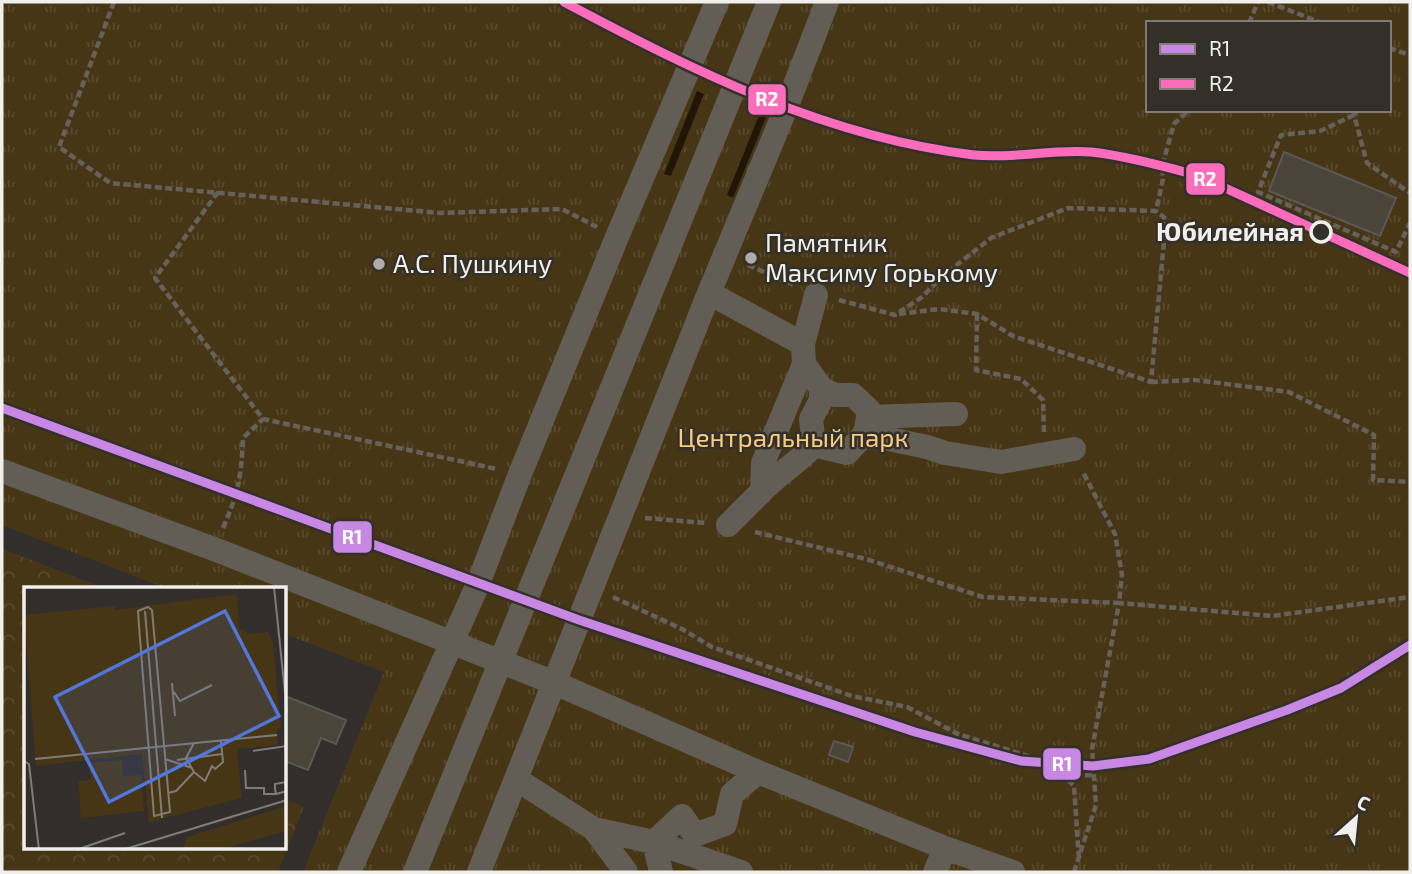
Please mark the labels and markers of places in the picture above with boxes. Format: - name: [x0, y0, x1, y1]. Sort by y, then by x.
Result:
- place label: Юбилейная: [1156, 215, 1304, 246]
- marker: Юбилейная: [1310, 221, 1332, 243]
- place label: Памятник Максиму Горькому: [765, 226, 998, 288]
- place label: А.С. Пушкину: [393, 247, 552, 279]
- marker: Памятник Максиму Горькому: [743, 250, 759, 266]
- marker: А.С. Пушкину: [371, 256, 387, 272]

